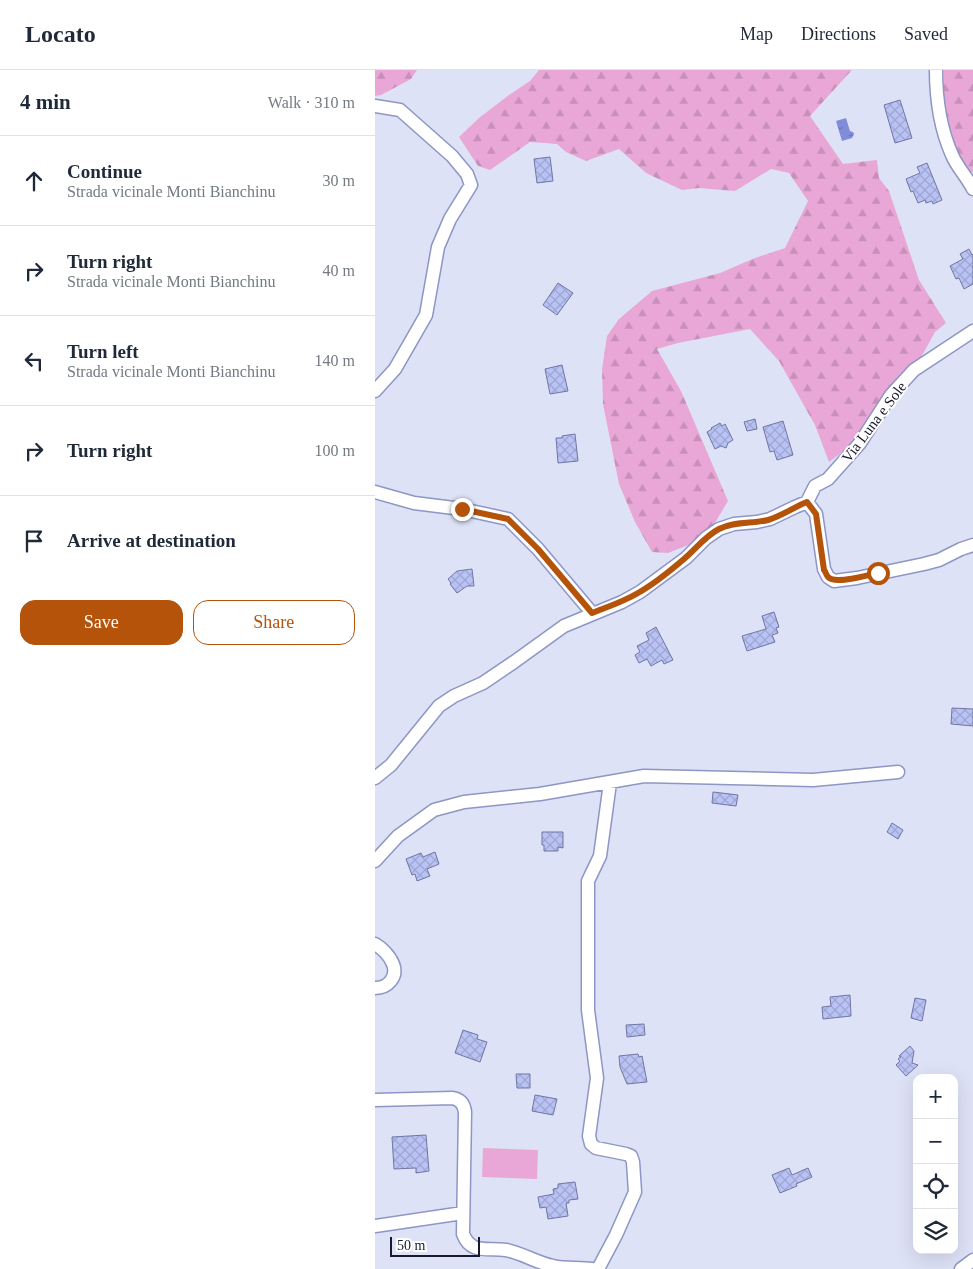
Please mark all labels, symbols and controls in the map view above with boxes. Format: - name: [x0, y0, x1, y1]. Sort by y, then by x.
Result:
- text: Locato: [25, 21, 96, 47]
- text: Map: [740, 24, 773, 44]
- text: Directions: [801, 24, 876, 44]
- text: Saved: [904, 24, 948, 44]
- text: 4 min: [20, 90, 71, 114]
- text: Walk · 310 m: [268, 94, 355, 111]
- text: Continue: [67, 161, 142, 182]
- icon: ahead: [20, 167, 48, 195]
- text: 30 m: [323, 172, 355, 189]
- text: Strada vicinale Monti Bianchinu: [67, 183, 275, 200]
- text: Turn right: [67, 251, 152, 272]
- icon: right: [20, 257, 48, 285]
- text: 40 m: [323, 262, 355, 279]
- text: Strada vicinale Monti Bianchinu: [67, 273, 275, 290]
- text: Turn left: [67, 341, 139, 362]
- icon: left: [20, 347, 48, 375]
- text: 140 m: [315, 352, 355, 369]
- text: Strada vicinale Monti Bianchinu: [67, 363, 275, 380]
- street label: Via Luna e Sole: [839, 379, 910, 465]
- icon: right: [20, 437, 48, 465]
- text: Turn right: [67, 440, 152, 461]
- text: 100 m: [315, 442, 355, 459]
- route end: [451, 498, 474, 521]
- icon: arrive: [20, 527, 48, 555]
- text: Arrive at destination: [67, 530, 236, 551]
- route start: [867, 562, 890, 585]
- button: Save: [20, 600, 183, 645]
- button: Share: [193, 600, 355, 645]
- map controls: [913, 1074, 958, 1254]
- button: +: [913, 1074, 958, 1119]
- button: −: [913, 1119, 958, 1164]
- button: locate: [913, 1164, 958, 1209]
- button: layers: [913, 1209, 958, 1254]
- scale bar: [390, 1234, 480, 1257]
- text: 50 m: [397, 1238, 425, 1253]

